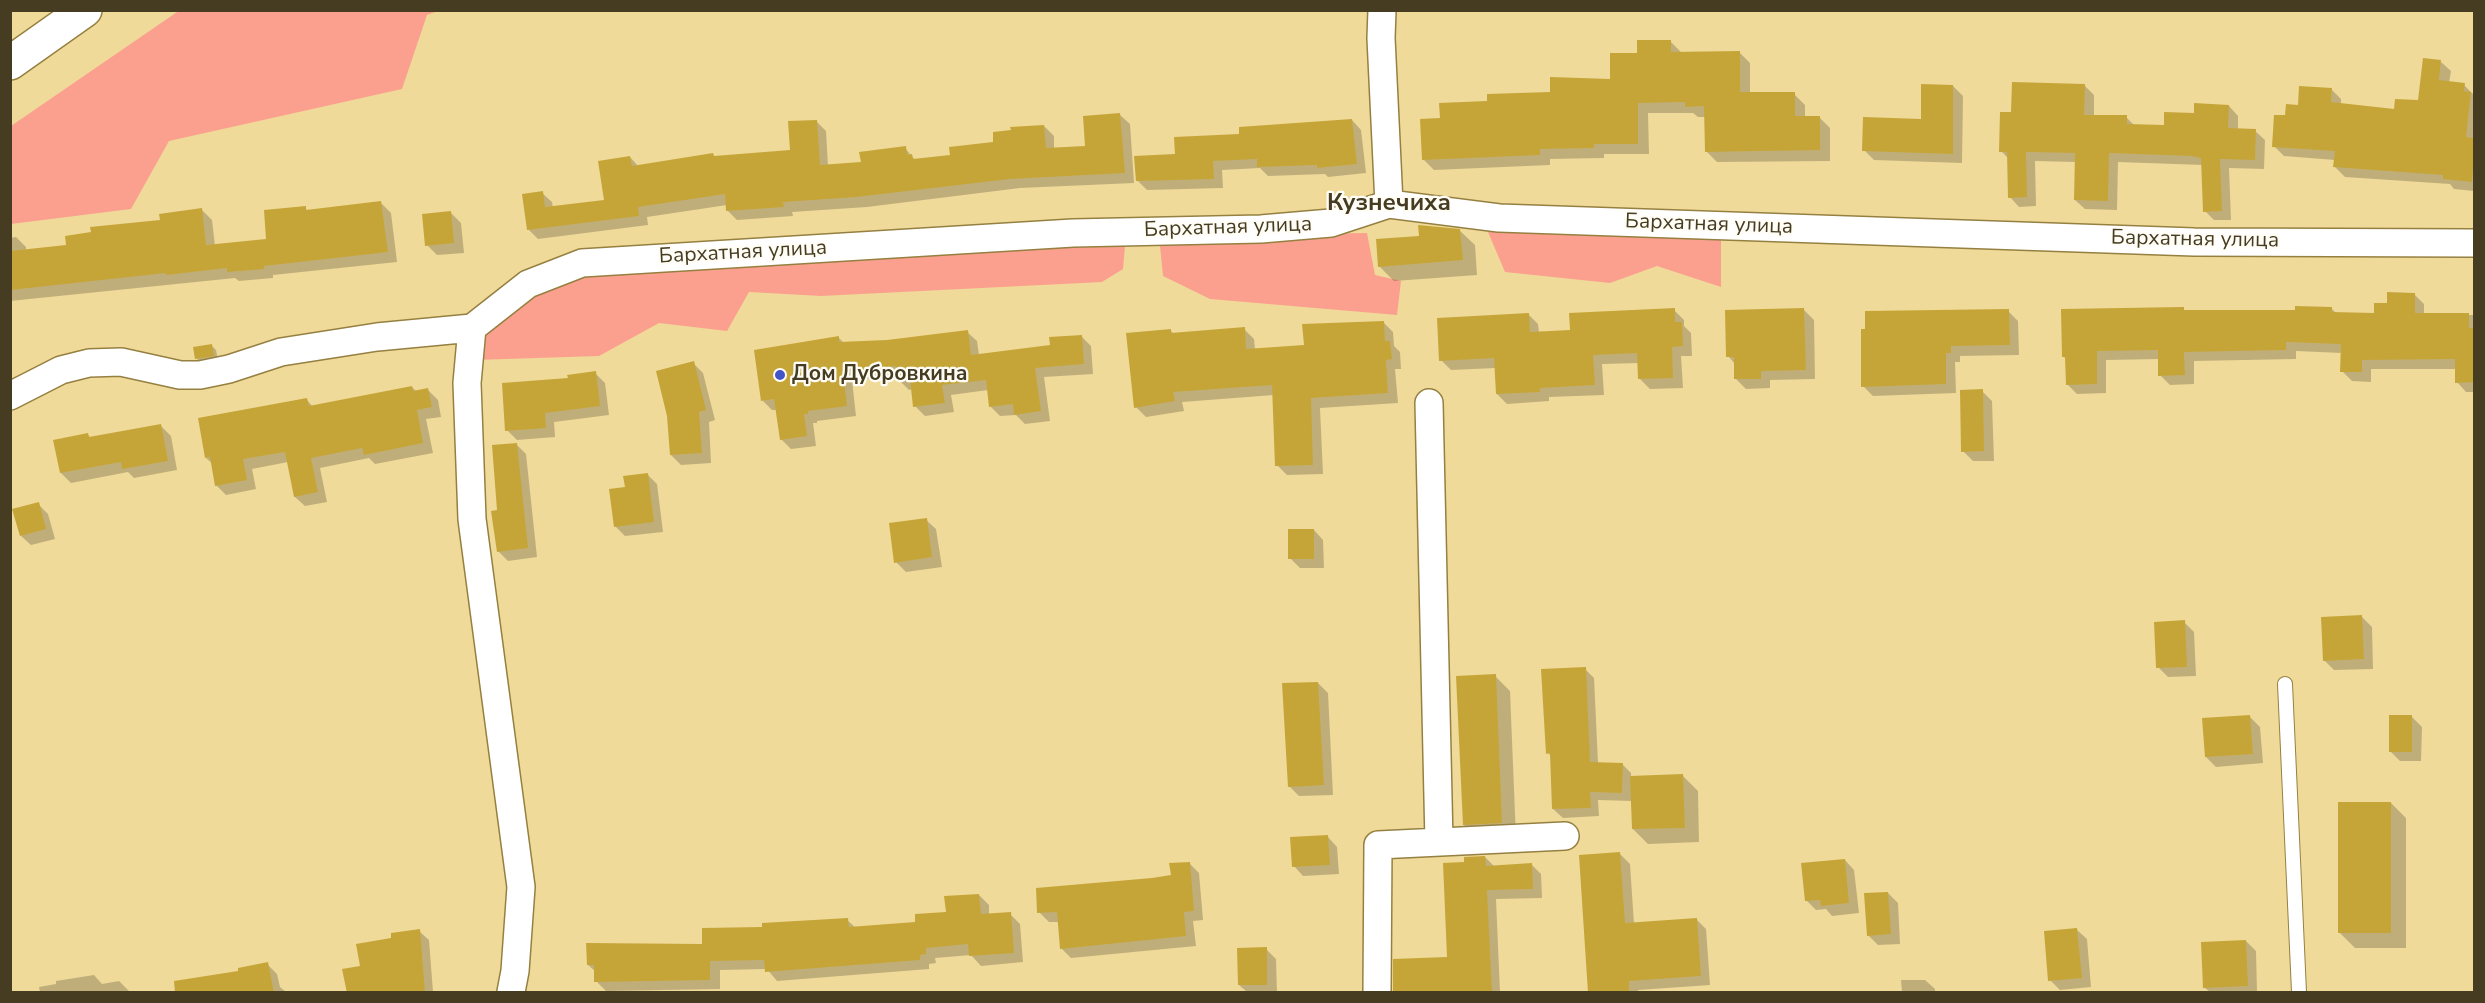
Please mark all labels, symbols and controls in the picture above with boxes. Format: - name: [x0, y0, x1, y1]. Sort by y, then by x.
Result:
- district label: Кузнечиха: [1327, 190, 1451, 218]
- street label: Бархатная улица: [1625, 209, 1793, 241]
- street label: Бархатная улица: [1144, 212, 1312, 244]
- street label: Бархатная улица: [2111, 226, 2279, 254]
- street label: Бархатная улица: [658, 236, 828, 270]
- place label: Дом Дубровкина: [792, 362, 967, 388]
- marker: Дом Дубровкина: [773, 368, 787, 382]

